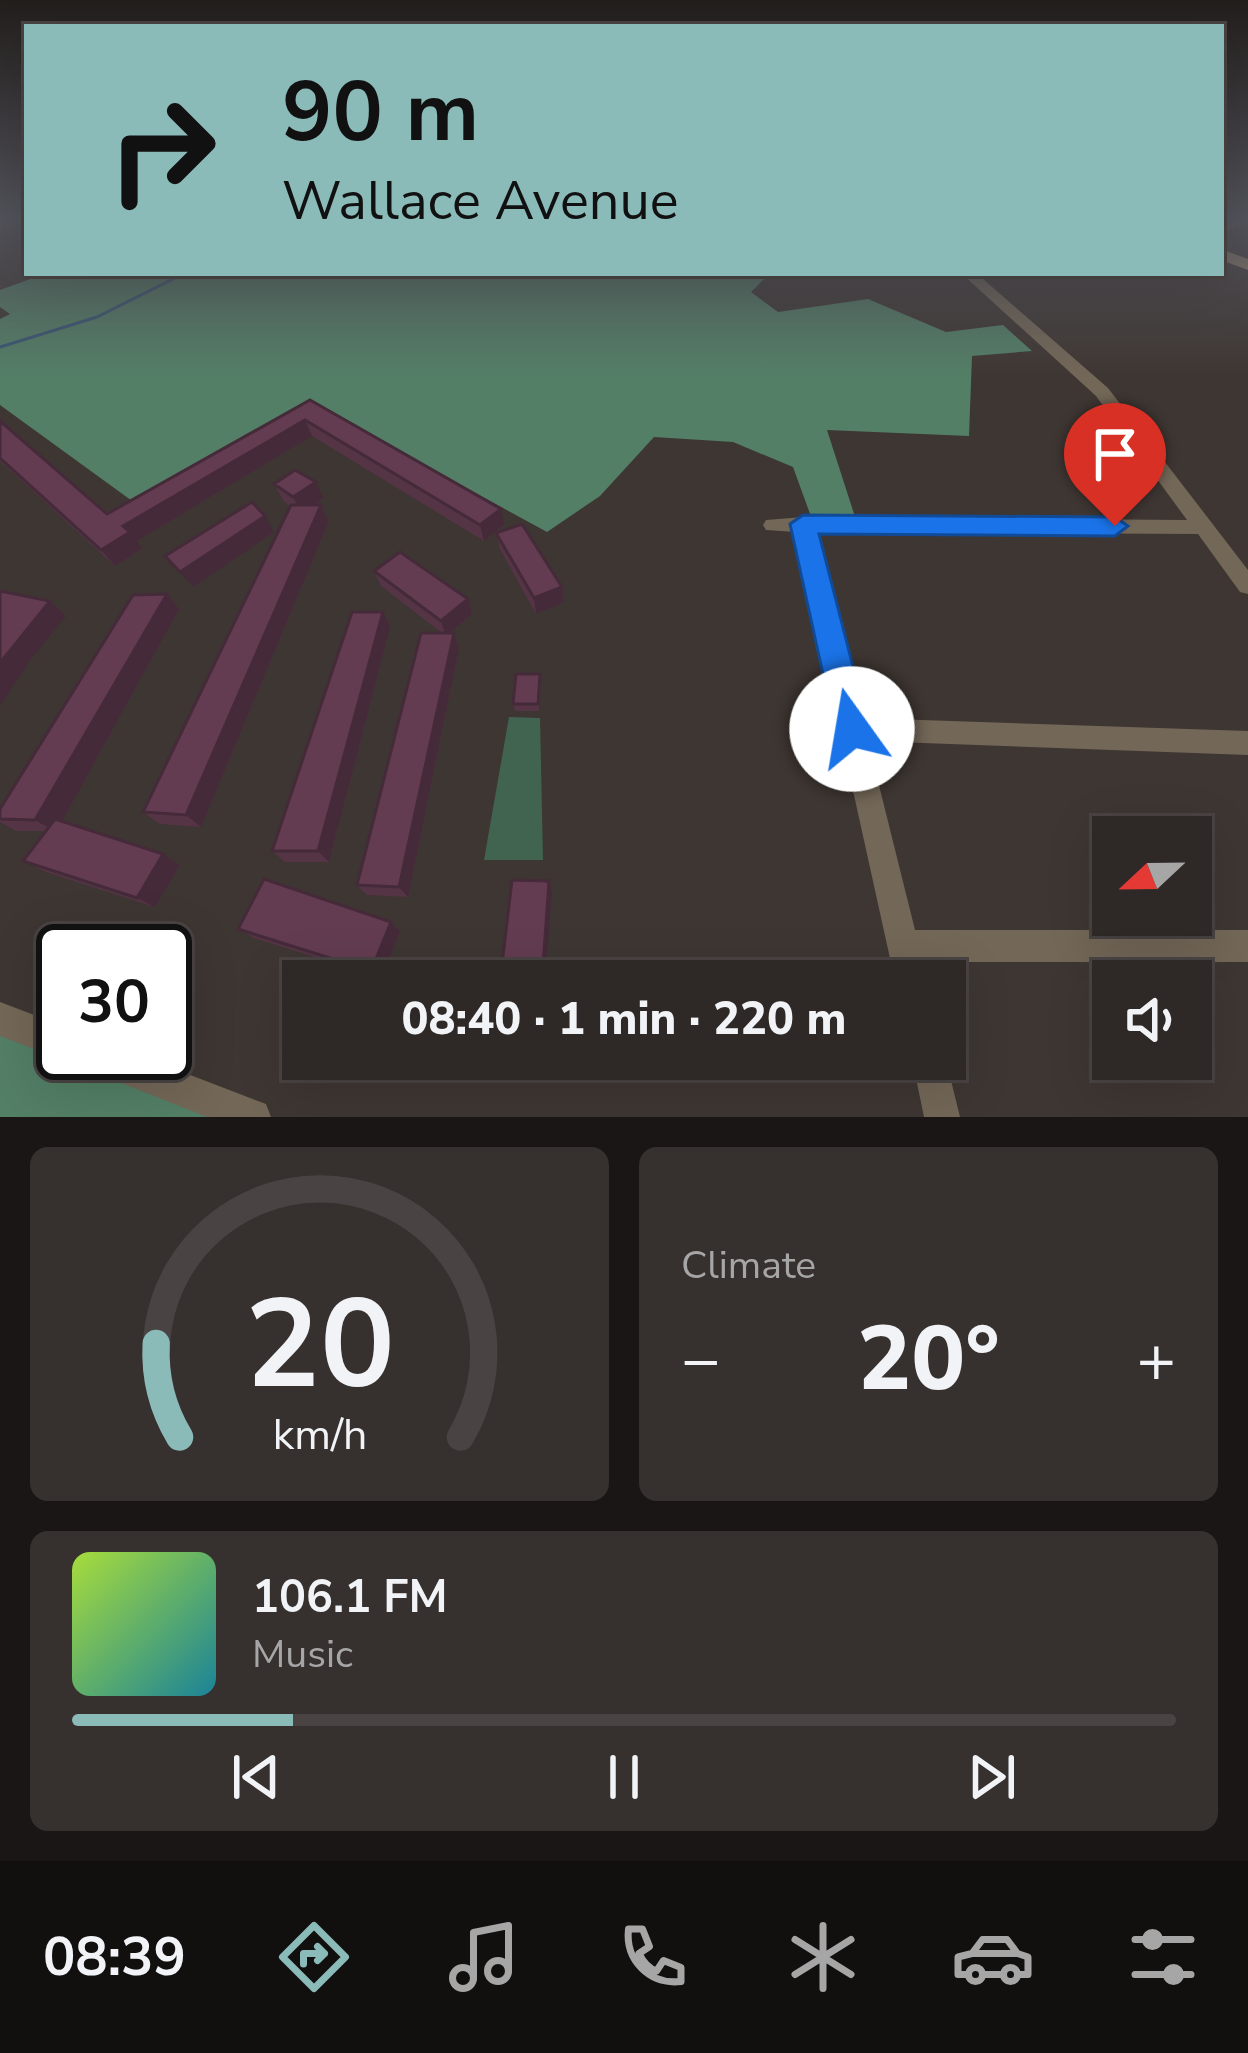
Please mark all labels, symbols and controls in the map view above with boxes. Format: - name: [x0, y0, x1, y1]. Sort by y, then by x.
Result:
- text: 90 m: [282, 55, 479, 170]
- icon: right: [84, 72, 240, 228]
- text: Wallace Avenue: [282, 164, 678, 238]
- pin: [1064, 403, 1166, 526]
- icon: arrive: [1082, 421, 1148, 487]
- position arrow: [789, 666, 915, 792]
- north arrow: [1092, 816, 1212, 936]
- map controls: [1092, 816, 1212, 1080]
- speed limit sign: 30: [36, 924, 192, 1080]
- button: sound: [1092, 960, 1212, 1080]
- text: 08:40 · 1 min · 220 m: [401, 989, 847, 1050]
- text: Climate: [681, 1239, 816, 1292]
- text: 20: [245, 1260, 394, 1430]
- text: 20°: [857, 1298, 1000, 1421]
- text: −: [681, 1315, 721, 1405]
- text: +: [1136, 1315, 1176, 1405]
- text: km/h: [272, 1406, 367, 1464]
- text: 106.1 FM: [252, 1567, 448, 1628]
- text: Music: [252, 1628, 353, 1681]
- icon: previous: [223, 1744, 289, 1810]
- icon: pause: [591, 1744, 657, 1810]
- icon: next: [959, 1744, 1025, 1810]
- icon: directions: [272, 1915, 356, 1999]
- icon: music: [442, 1915, 526, 1999]
- icon: phone: [611, 1915, 695, 1999]
- icon: climate: [781, 1915, 865, 1999]
- icon: car: [951, 1915, 1035, 1999]
- icon: filters: [1121, 1915, 1205, 1999]
- text: 08:39: [43, 1920, 186, 1994]

